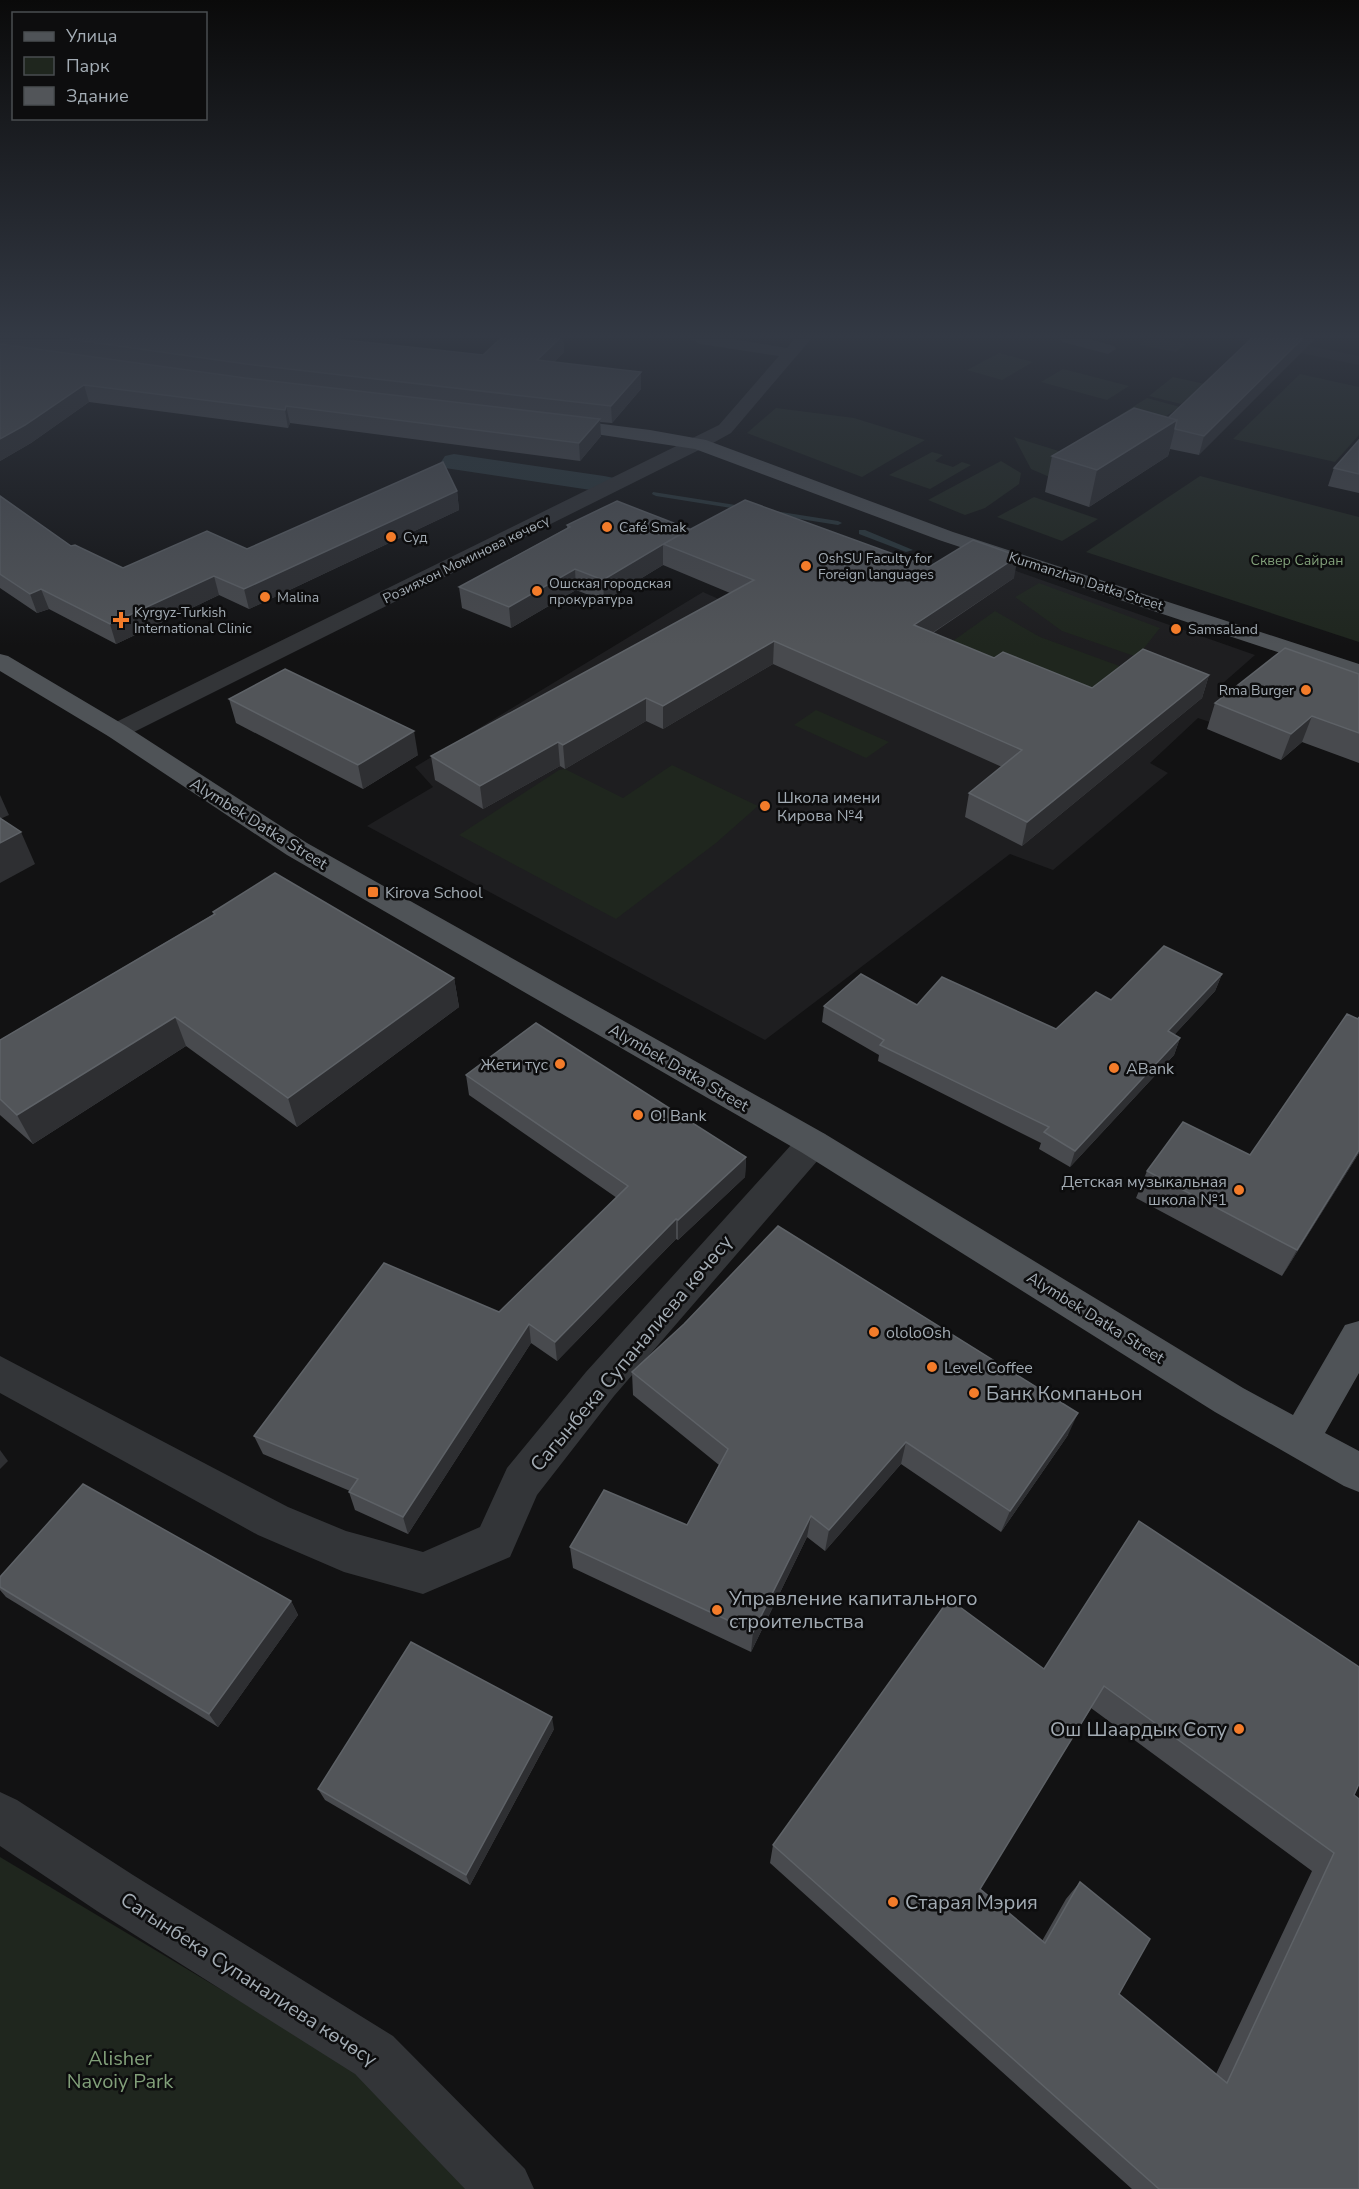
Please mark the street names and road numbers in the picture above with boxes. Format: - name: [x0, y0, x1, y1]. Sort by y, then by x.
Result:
- street label: Розияхон Моминова көчөсү: [380, 510, 553, 608]
- street label: Kurmanzhan Datka Street: [1006, 548, 1165, 615]
- street label: Alymbek Datka Street: [186, 773, 332, 875]
- street label: Alymbek Datka Street: [604, 1019, 753, 1117]
- street label: Сагынбека Супаналиева көчөсү: [524, 1229, 739, 1477]
- street label: Alymbek Datka Street: [1023, 1267, 1169, 1369]
- street label: Сагынбека Супаналиева көчөсү: [115, 1886, 383, 2073]

